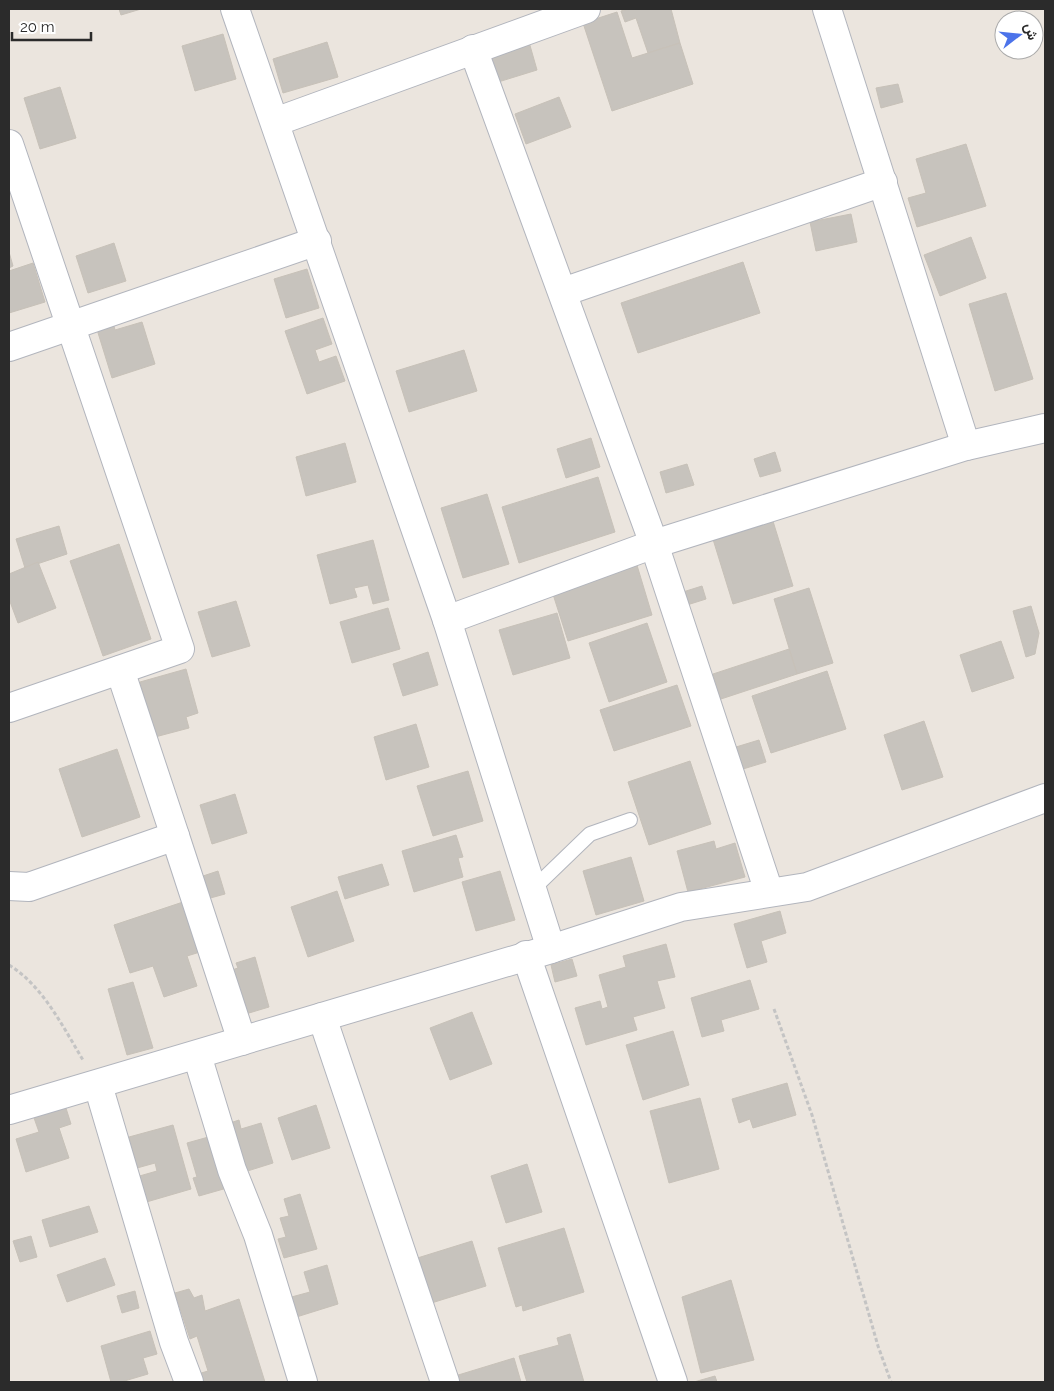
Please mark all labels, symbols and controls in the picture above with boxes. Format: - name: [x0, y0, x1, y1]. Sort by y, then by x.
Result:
- scale bar: [12, 10, 91, 42]
- north arrow: [994, 10, 1044, 60]
- text: 20 m: [20, 18, 55, 36]
- text: ش: [1021, 21, 1042, 42]

